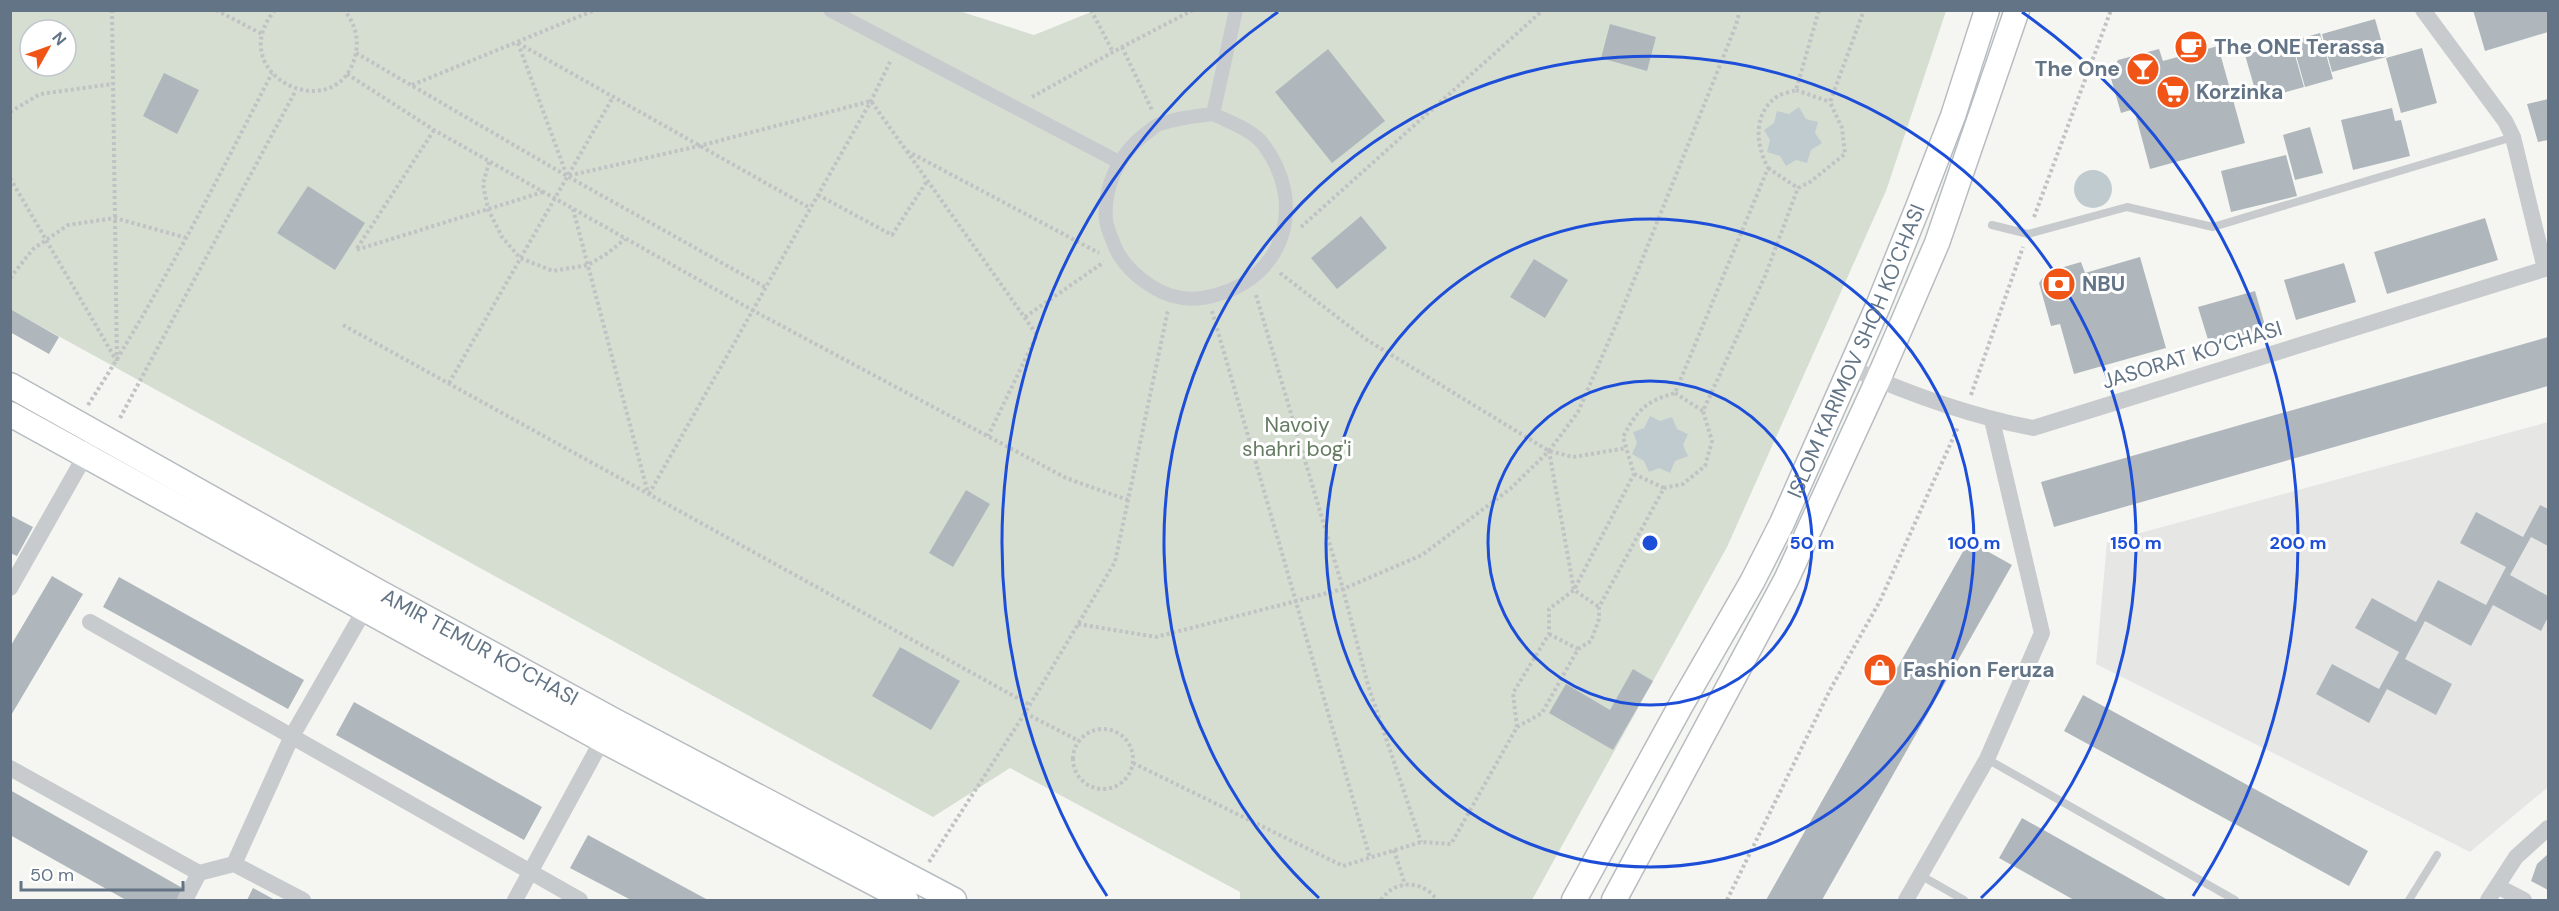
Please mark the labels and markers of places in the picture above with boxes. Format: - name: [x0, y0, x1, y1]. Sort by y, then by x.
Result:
- cafe icon: The ONE Terassa: [2173, 29, 2209, 65]
- place label: The ONE Terassa: [2214, 33, 2385, 61]
- bar icon: The One: [2125, 51, 2161, 87]
- place label: The One: [2035, 55, 2120, 83]
- supermarket icon: Korzinka: [2155, 74, 2191, 110]
- place label: Korzinka: [2196, 78, 2283, 106]
- bank icon: NBU: [2041, 266, 2077, 302]
- place label: NBU: [2082, 270, 2125, 298]
- centre of rings: [1640, 533, 1660, 553]
- shop icon: Fashion Feruza: [1862, 652, 1898, 688]
- place label: Fashion Feruza: [1903, 656, 2055, 684]

